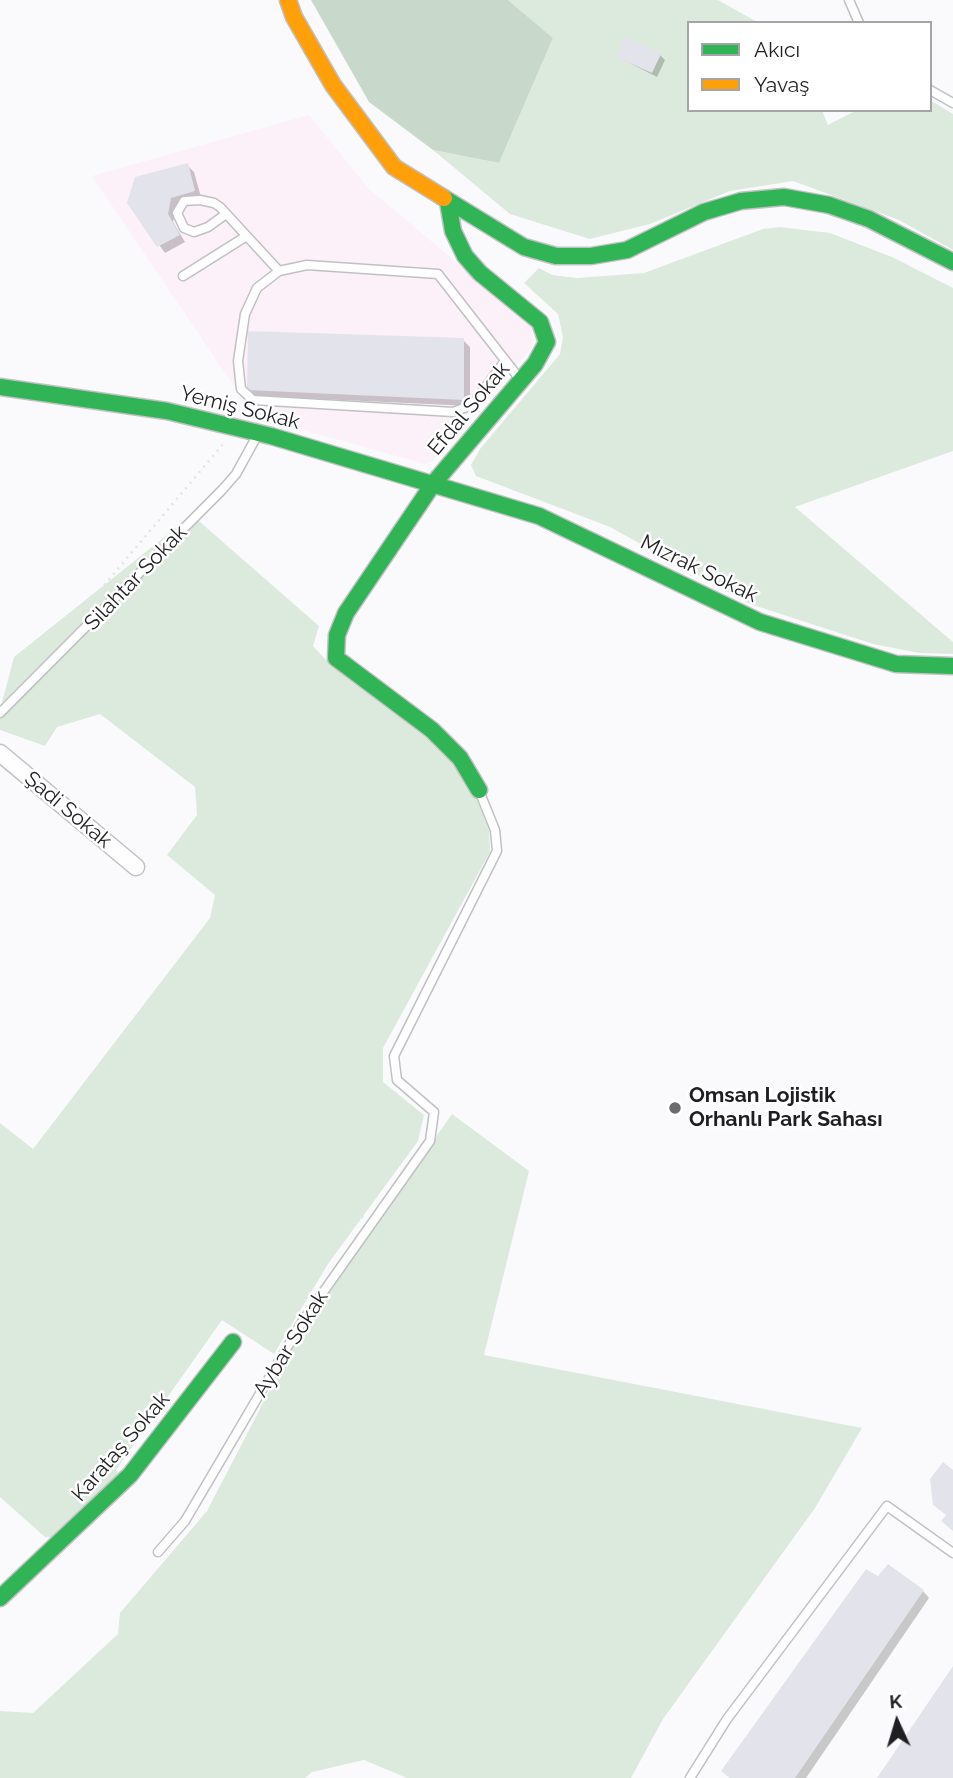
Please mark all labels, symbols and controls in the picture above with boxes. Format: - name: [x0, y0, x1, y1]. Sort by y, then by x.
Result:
- legend: [687, 21, 932, 112]
- text: Akıcı: [754, 37, 800, 62]
- text: Yavaş: [754, 72, 809, 97]
- street label: Efdal Sokak: [423, 357, 515, 461]
- street label: Yemiş Sokak: [178, 381, 302, 435]
- street label: Silahtar Sokak: [79, 520, 193, 636]
- street label: Mızrak Sokak: [636, 530, 762, 608]
- street label: Şadi Sokak: [19, 766, 117, 854]
- place label: Omsan Lojistik Orhanlı Park Sahası: [689, 1083, 883, 1133]
- marker: Omsan Lojistik Orhanlı Park Sahası: [667, 1100, 683, 1116]
- street label: Aybar Sokak: [248, 1286, 334, 1402]
- street label: Karataş Sokak: [67, 1387, 175, 1507]
- north arrow: [862, 1687, 932, 1757]
- text: K: [888, 1690, 903, 1712]

